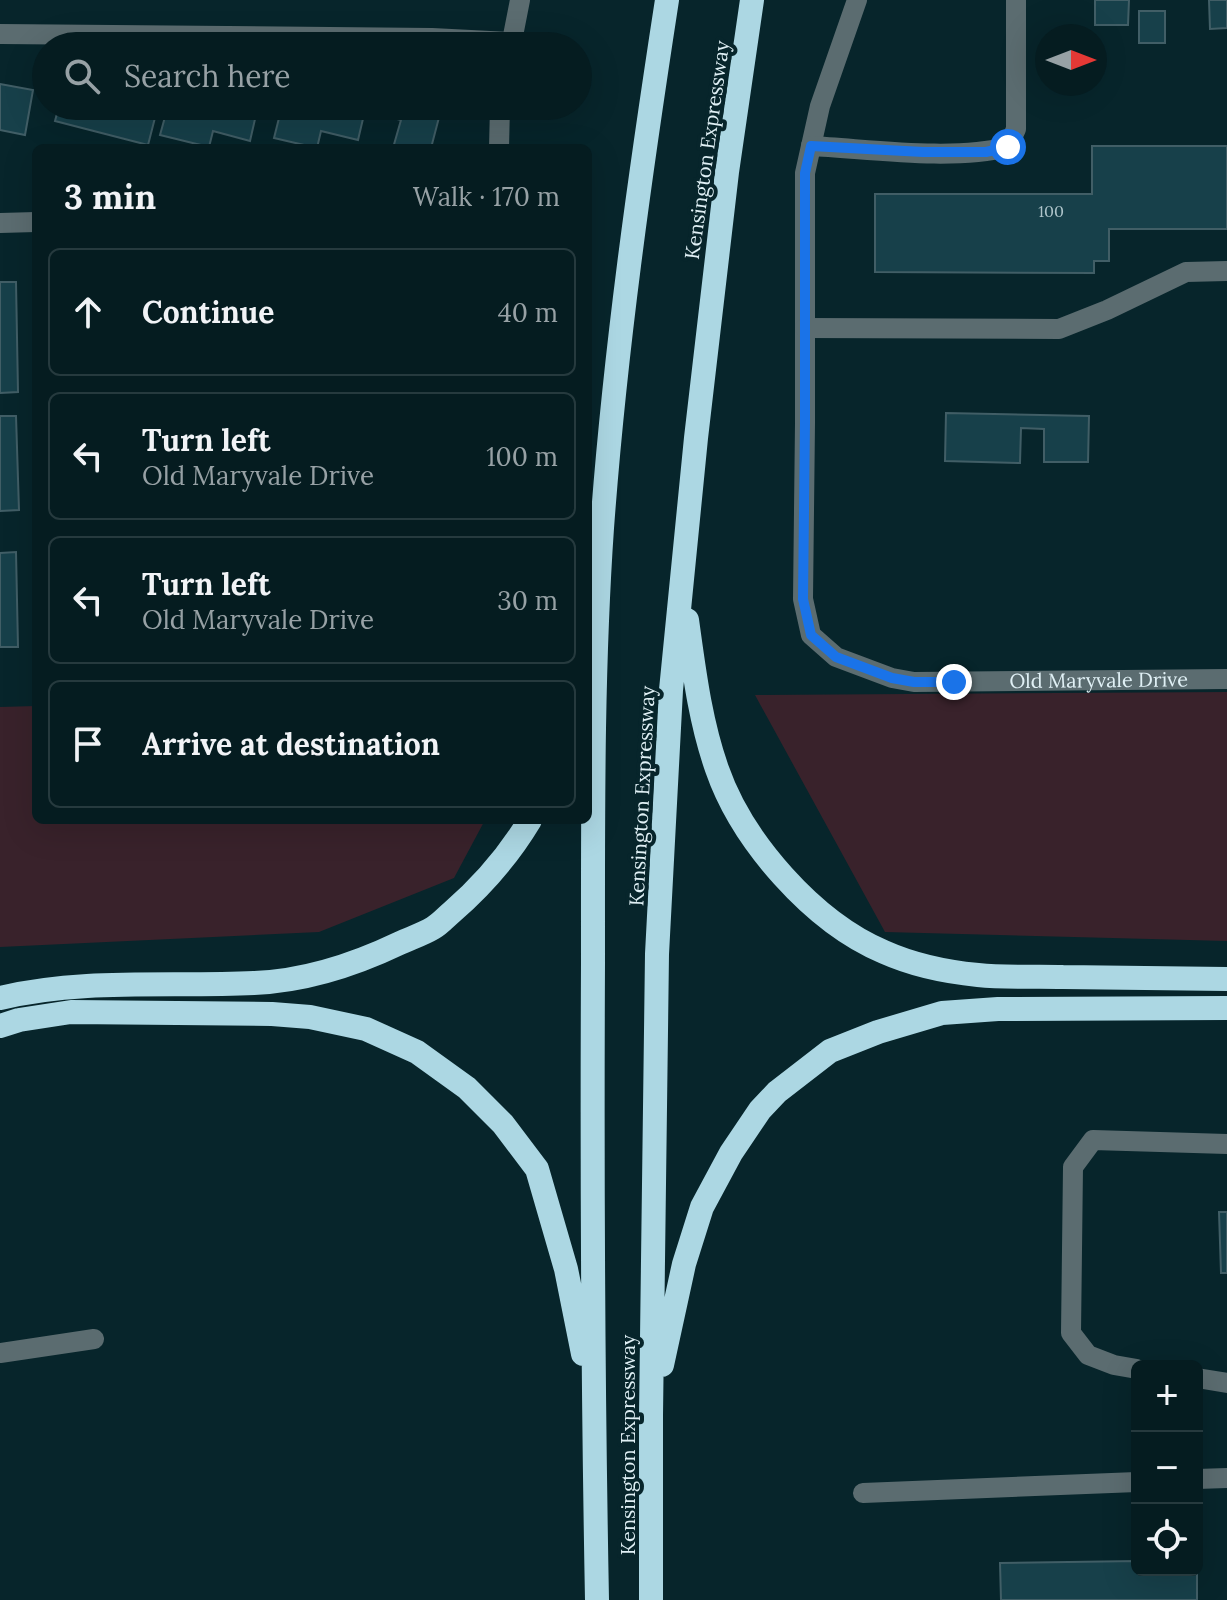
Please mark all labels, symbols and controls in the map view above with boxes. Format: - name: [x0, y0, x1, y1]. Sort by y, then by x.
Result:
- north arrow: [1035, 24, 1107, 96]
- search box: [32, 32, 592, 120]
- street label: Kensington Expressway: [679, 39, 734, 261]
- icon: search: [60, 54, 104, 98]
- text: Search here: [124, 57, 291, 95]
- route start: [990, 129, 1026, 165]
- text: 3 min: [64, 175, 156, 218]
- text: Walk · 170 m: [413, 180, 560, 213]
- house number: 100: [1038, 201, 1064, 221]
- icon: ahead: [66, 290, 110, 334]
- text: Continue: [142, 293, 274, 331]
- text: 40 m: [498, 296, 558, 329]
- text: Turn left: [142, 421, 270, 459]
- icon: left: [66, 434, 110, 478]
- text: 100 m: [486, 440, 558, 473]
- text: Old Maryvale Drive: [142, 459, 374, 492]
- text: Turn left: [142, 565, 270, 603]
- icon: left: [66, 578, 110, 622]
- text: 30 m: [497, 584, 558, 617]
- text: Old Maryvale Drive: [142, 603, 374, 636]
- route end: [936, 664, 972, 700]
- street label: Old Maryvale Drive: [1009, 666, 1188, 693]
- street label: Kensington Expressway: [623, 685, 660, 907]
- icon: arrive: [66, 722, 110, 766]
- text: Arrive at destination: [142, 725, 440, 763]
- street label: Kensington Expressway: [615, 1334, 640, 1555]
- map controls: [1131, 1360, 1203, 1576]
- button: +: [1131, 1360, 1203, 1432]
- button: −: [1131, 1432, 1203, 1504]
- button: locate: [1131, 1504, 1203, 1576]

